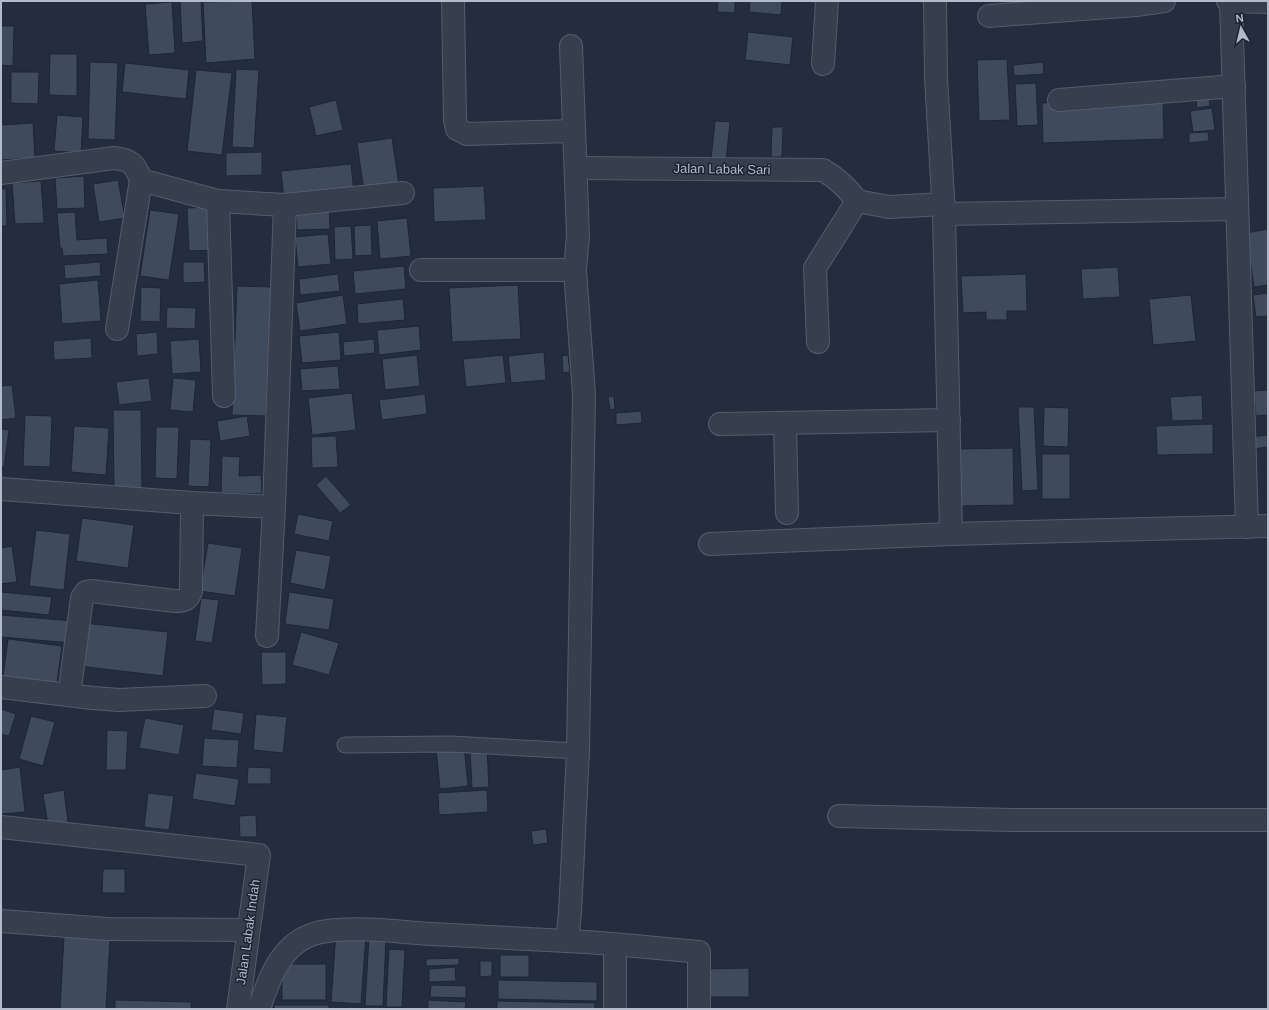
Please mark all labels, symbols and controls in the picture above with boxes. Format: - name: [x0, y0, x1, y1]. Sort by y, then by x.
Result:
- north arrow: [1221, 8, 1261, 48]
- text: N: [1235, 12, 1244, 25]
- street label: Jalan Labak Sari: [673, 161, 771, 177]
- street label: Jalan Labak Indah: [233, 878, 263, 986]

